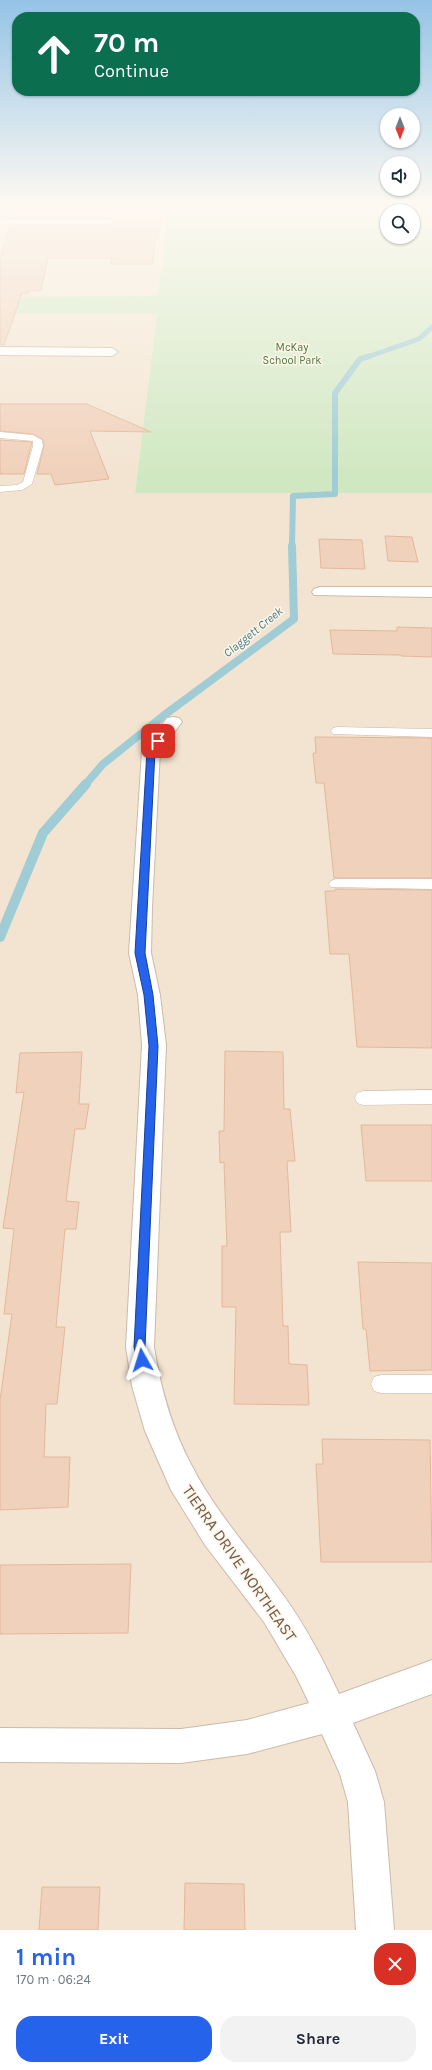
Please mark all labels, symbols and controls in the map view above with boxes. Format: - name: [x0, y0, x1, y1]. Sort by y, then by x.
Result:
- text: 70 m: [94, 26, 159, 59]
- icon: ahead: [28, 28, 80, 80]
- text: Continue: [94, 60, 169, 82]
- north arrow: [380, 108, 420, 148]
- map controls: [380, 108, 420, 244]
- button: sound: [380, 156, 420, 196]
- button: search: [380, 204, 420, 244]
- park label: McKay School Park: [263, 341, 322, 367]
- water label: Claggett Creek: [221, 603, 286, 660]
- pin: [141, 724, 175, 758]
- icon: arrive: [147, 730, 169, 752]
- position arrow: [121, 1339, 163, 1381]
- street label: TIERRA DRIVE NORTHEAST: [178, 1482, 301, 1645]
- text: 1 min: [16, 1943, 76, 1971]
- button: close: [374, 1943, 416, 1985]
- text: 170 m · 06:24: [16, 1972, 91, 1987]
- button: Exit: [16, 2016, 212, 2062]
- button: Share: [220, 2016, 416, 2062]

